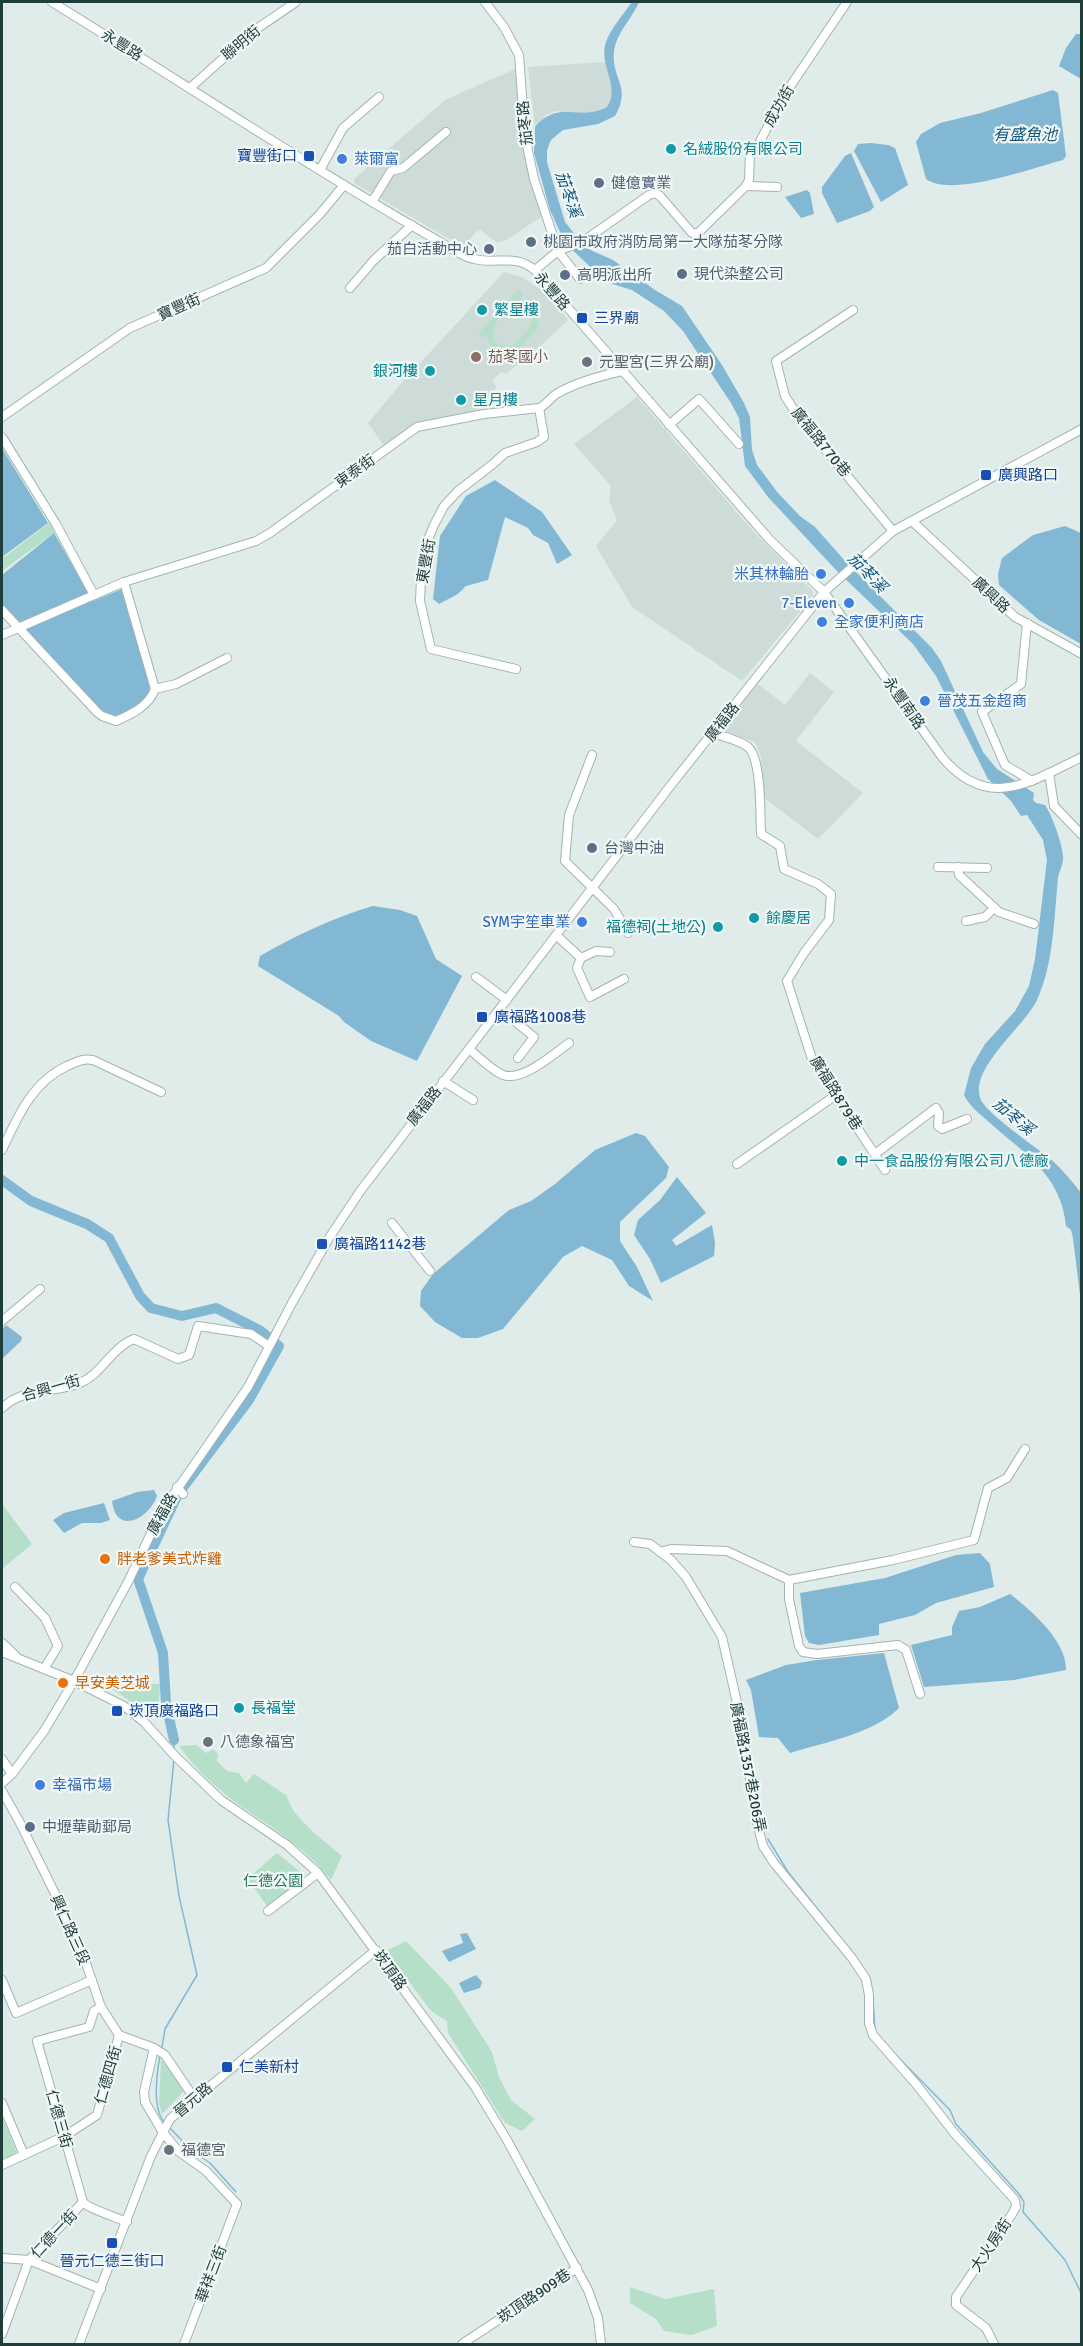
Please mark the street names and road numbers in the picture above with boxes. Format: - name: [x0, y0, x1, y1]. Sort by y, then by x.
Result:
- street label: 聯明街: [218, 22, 264, 64]
- street label: 永豐路: [98, 25, 146, 65]
- street label: 成功街: [760, 82, 798, 130]
- street label: 茄苳路: [514, 100, 536, 146]
- street label: 永豐路: [530, 268, 574, 314]
- street label: 寶豐街: [155, 290, 203, 324]
- street label: 廣福路770巷: [787, 404, 855, 480]
- street label: 東泰街: [332, 450, 378, 492]
- street label: 東豐街: [413, 537, 439, 585]
- street label: 廣興路: [968, 573, 1014, 617]
- street label: 永豐南路: [879, 673, 929, 733]
- street label: 廣福路: [701, 699, 743, 745]
- street label: 廣福路879巷: [806, 1052, 866, 1134]
- street label: 廣福路: [403, 1083, 445, 1129]
- street label: 合興一街: [20, 1371, 82, 1405]
- street label: 廣福路: [143, 1490, 181, 1538]
- street label: 廣福路1357巷206弄: [727, 1701, 769, 1833]
- street label: 興仁路三段: [47, 1892, 93, 1968]
- street label: 崁頂路: [370, 1946, 410, 1994]
- street label: 仁德四街: [91, 2044, 125, 2106]
- street label: 晉元路: [170, 2079, 216, 2121]
- street label: 仁德三街: [42, 2088, 76, 2150]
- street label: 仁德一街: [27, 2206, 81, 2262]
- street label: 大火房街: [967, 2215, 1015, 2275]
- street label: 華祥三街: [192, 2243, 230, 2305]
- street label: 崁頂路909巷: [494, 2265, 574, 2327]

